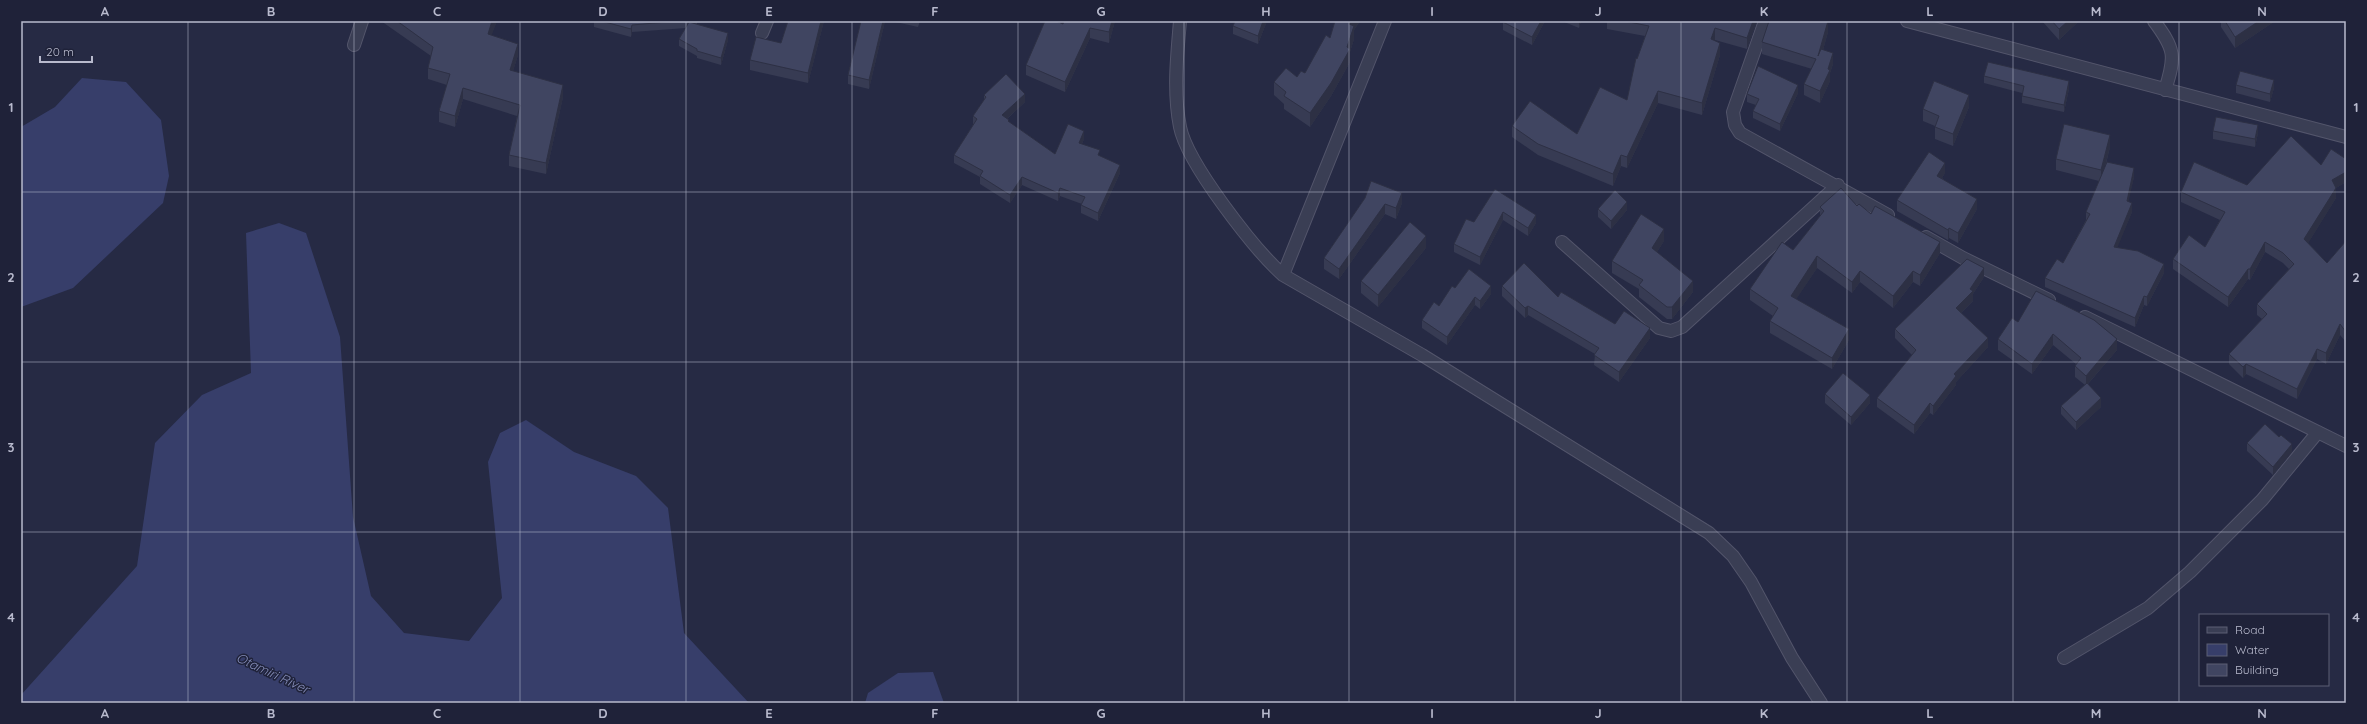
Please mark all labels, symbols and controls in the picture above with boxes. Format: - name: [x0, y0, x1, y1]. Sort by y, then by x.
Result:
- text: A: [101, 3, 110, 19]
- text: B: [267, 3, 275, 19]
- text: C: [433, 3, 441, 19]
- text: D: [598, 3, 608, 19]
- text: E: [765, 3, 773, 19]
- text: F: [931, 3, 939, 19]
- text: G: [1096, 3, 1106, 19]
- text: H: [1261, 3, 1271, 19]
- text: I: [1430, 3, 1434, 19]
- text: J: [1594, 3, 1602, 19]
- text: K: [1760, 3, 1769, 19]
- text: L: [1926, 3, 1934, 19]
- text: M: [2091, 3, 2101, 19]
- text: N: [2257, 3, 2267, 19]
- scale bar: [40, 38, 92, 64]
- text: 20 m: [46, 44, 74, 59]
- text: 1: [8, 99, 14, 115]
- text: 1: [2353, 99, 2359, 115]
- text: 2: [7, 269, 15, 285]
- text: 2: [2352, 269, 2360, 285]
- text: 3: [8, 439, 15, 455]
- text: 3: [2353, 439, 2360, 455]
- text: 4: [7, 609, 15, 625]
- text: 4: [2352, 609, 2360, 625]
- legend: [2199, 614, 2329, 686]
- text: Road: [2235, 622, 2265, 637]
- text: Water: [2235, 642, 2270, 657]
- water label: Otamiri River: [234, 649, 314, 698]
- text: Building: [2235, 662, 2279, 677]
- text: A: [101, 705, 110, 721]
- text: B: [267, 705, 275, 721]
- text: C: [433, 705, 441, 721]
- text: D: [598, 705, 608, 721]
- text: E: [765, 705, 773, 721]
- text: F: [931, 705, 939, 721]
- text: G: [1096, 705, 1106, 721]
- text: H: [1261, 705, 1271, 721]
- text: I: [1430, 705, 1434, 721]
- text: J: [1594, 705, 1602, 721]
- text: K: [1760, 705, 1769, 721]
- text: L: [1926, 705, 1934, 721]
- text: M: [2091, 705, 2101, 721]
- text: N: [2257, 705, 2267, 721]

